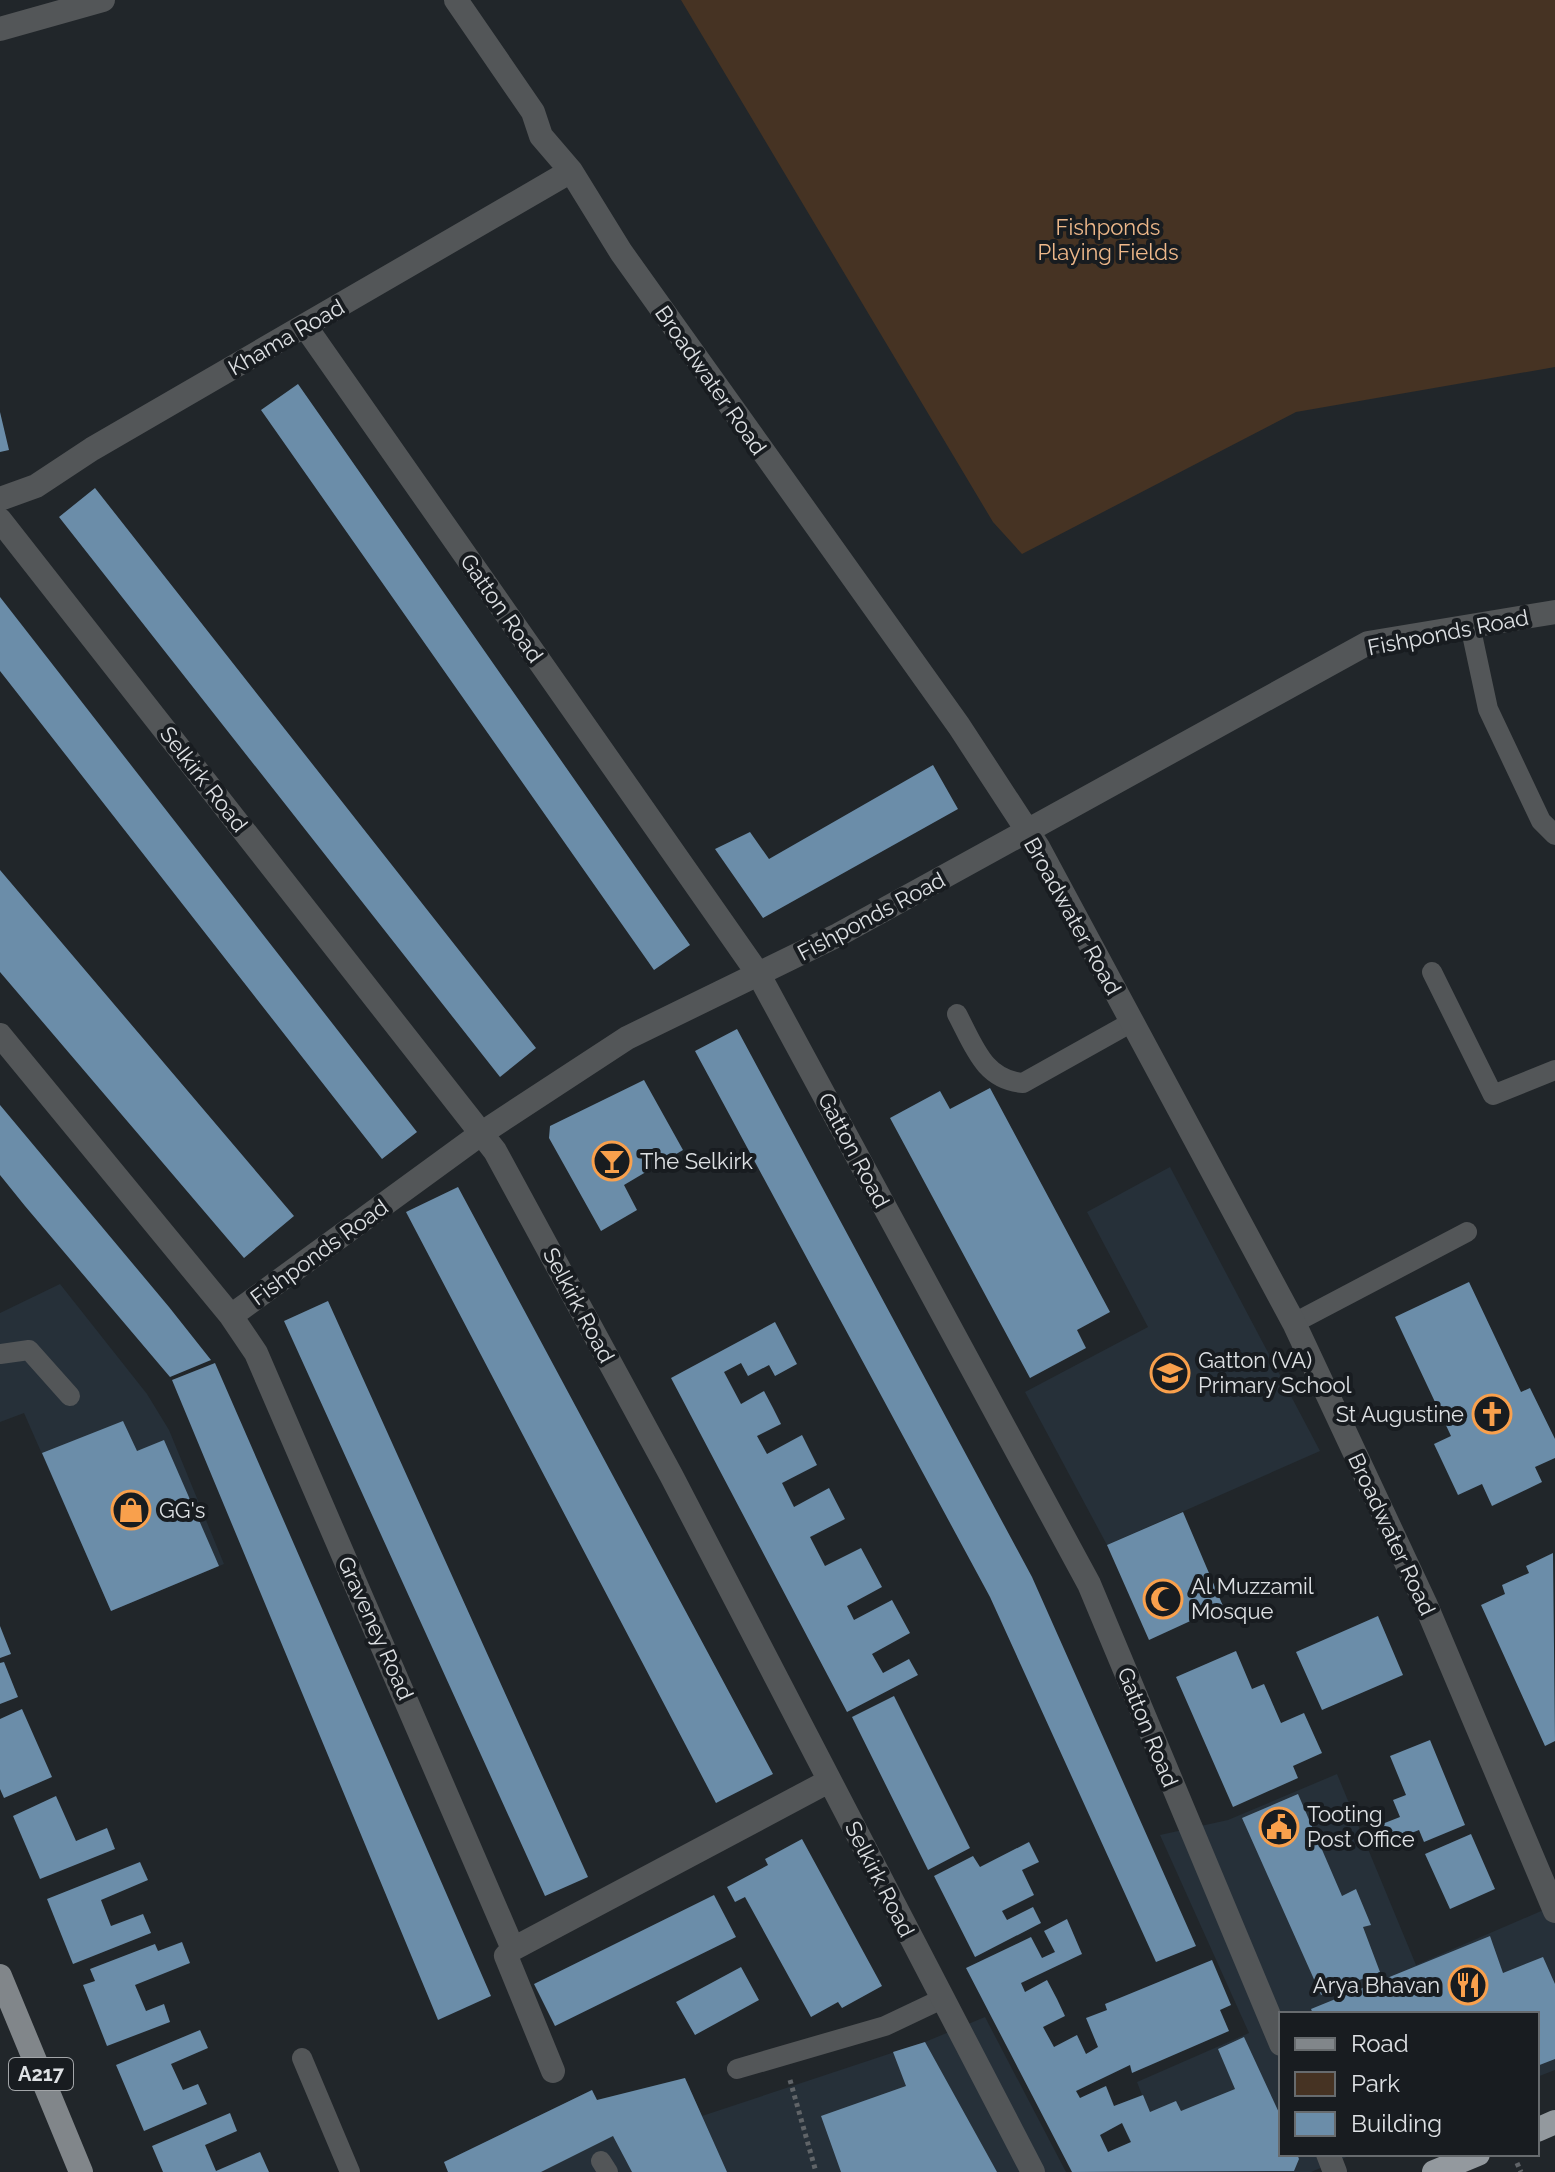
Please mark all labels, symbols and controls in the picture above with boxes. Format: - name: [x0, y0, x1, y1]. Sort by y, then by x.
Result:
- park label: Fishponds Playing Fields: [1037, 214, 1179, 265]
- street label: Khama Road: [223, 293, 349, 381]
- street label: Broadwater Road: [650, 300, 772, 460]
- street label: Gatton Road: [455, 549, 549, 667]
- street label: Fishponds Road: [1365, 604, 1531, 660]
- street label: Selkirk Road: [155, 721, 253, 837]
- street label: Broadwater Road: [1019, 833, 1127, 999]
- street label: Fishponds Road: [793, 866, 949, 966]
- street label: Gatton Road: [813, 1088, 895, 1212]
- bar icon: The Selkirk: [591, 1140, 633, 1182]
- place label: The Selkirk: [640, 1148, 753, 1174]
- street label: Fishponds Road: [245, 1193, 393, 1311]
- street label: Selkirk Road: [538, 1243, 620, 1367]
- place label: Gatton (VA) Primary School: [1198, 1347, 1352, 1398]
- school or university icon: Gatton (VA) Primary School: [1149, 1352, 1191, 1394]
- church icon: St Augustine: [1471, 1393, 1513, 1435]
- place label: St Augustine: [1336, 1401, 1464, 1427]
- street label: Broadwater Road: [1343, 1449, 1441, 1619]
- shop icon: GG's: [110, 1489, 152, 1531]
- place label: GG's: [159, 1497, 205, 1523]
- street label: Graveney Road: [333, 1552, 419, 1704]
- place label: Al Muzzamil Mosque: [1191, 1573, 1314, 1624]
- mosque icon: Al Muzzamil Mosque: [1142, 1578, 1184, 1620]
- street label: Gatton Road: [1112, 1663, 1184, 1791]
- place label: Tooting Post Office: [1307, 1801, 1415, 1852]
- public building icon: Tooting Post Office: [1258, 1806, 1300, 1848]
- street label: Selkirk Road: [840, 1817, 920, 1941]
- restaurant icon: Arya Bhavan: [1447, 1964, 1489, 2006]
- place label: Arya Bhavan: [1313, 1972, 1440, 1998]
- legend: [1279, 2012, 1539, 2156]
- text: Road: [1351, 2029, 1409, 2058]
- road number: A217: [9, 2058, 73, 2090]
- text: Park: [1351, 2069, 1400, 2098]
- text: Building: [1351, 2109, 1442, 2138]

